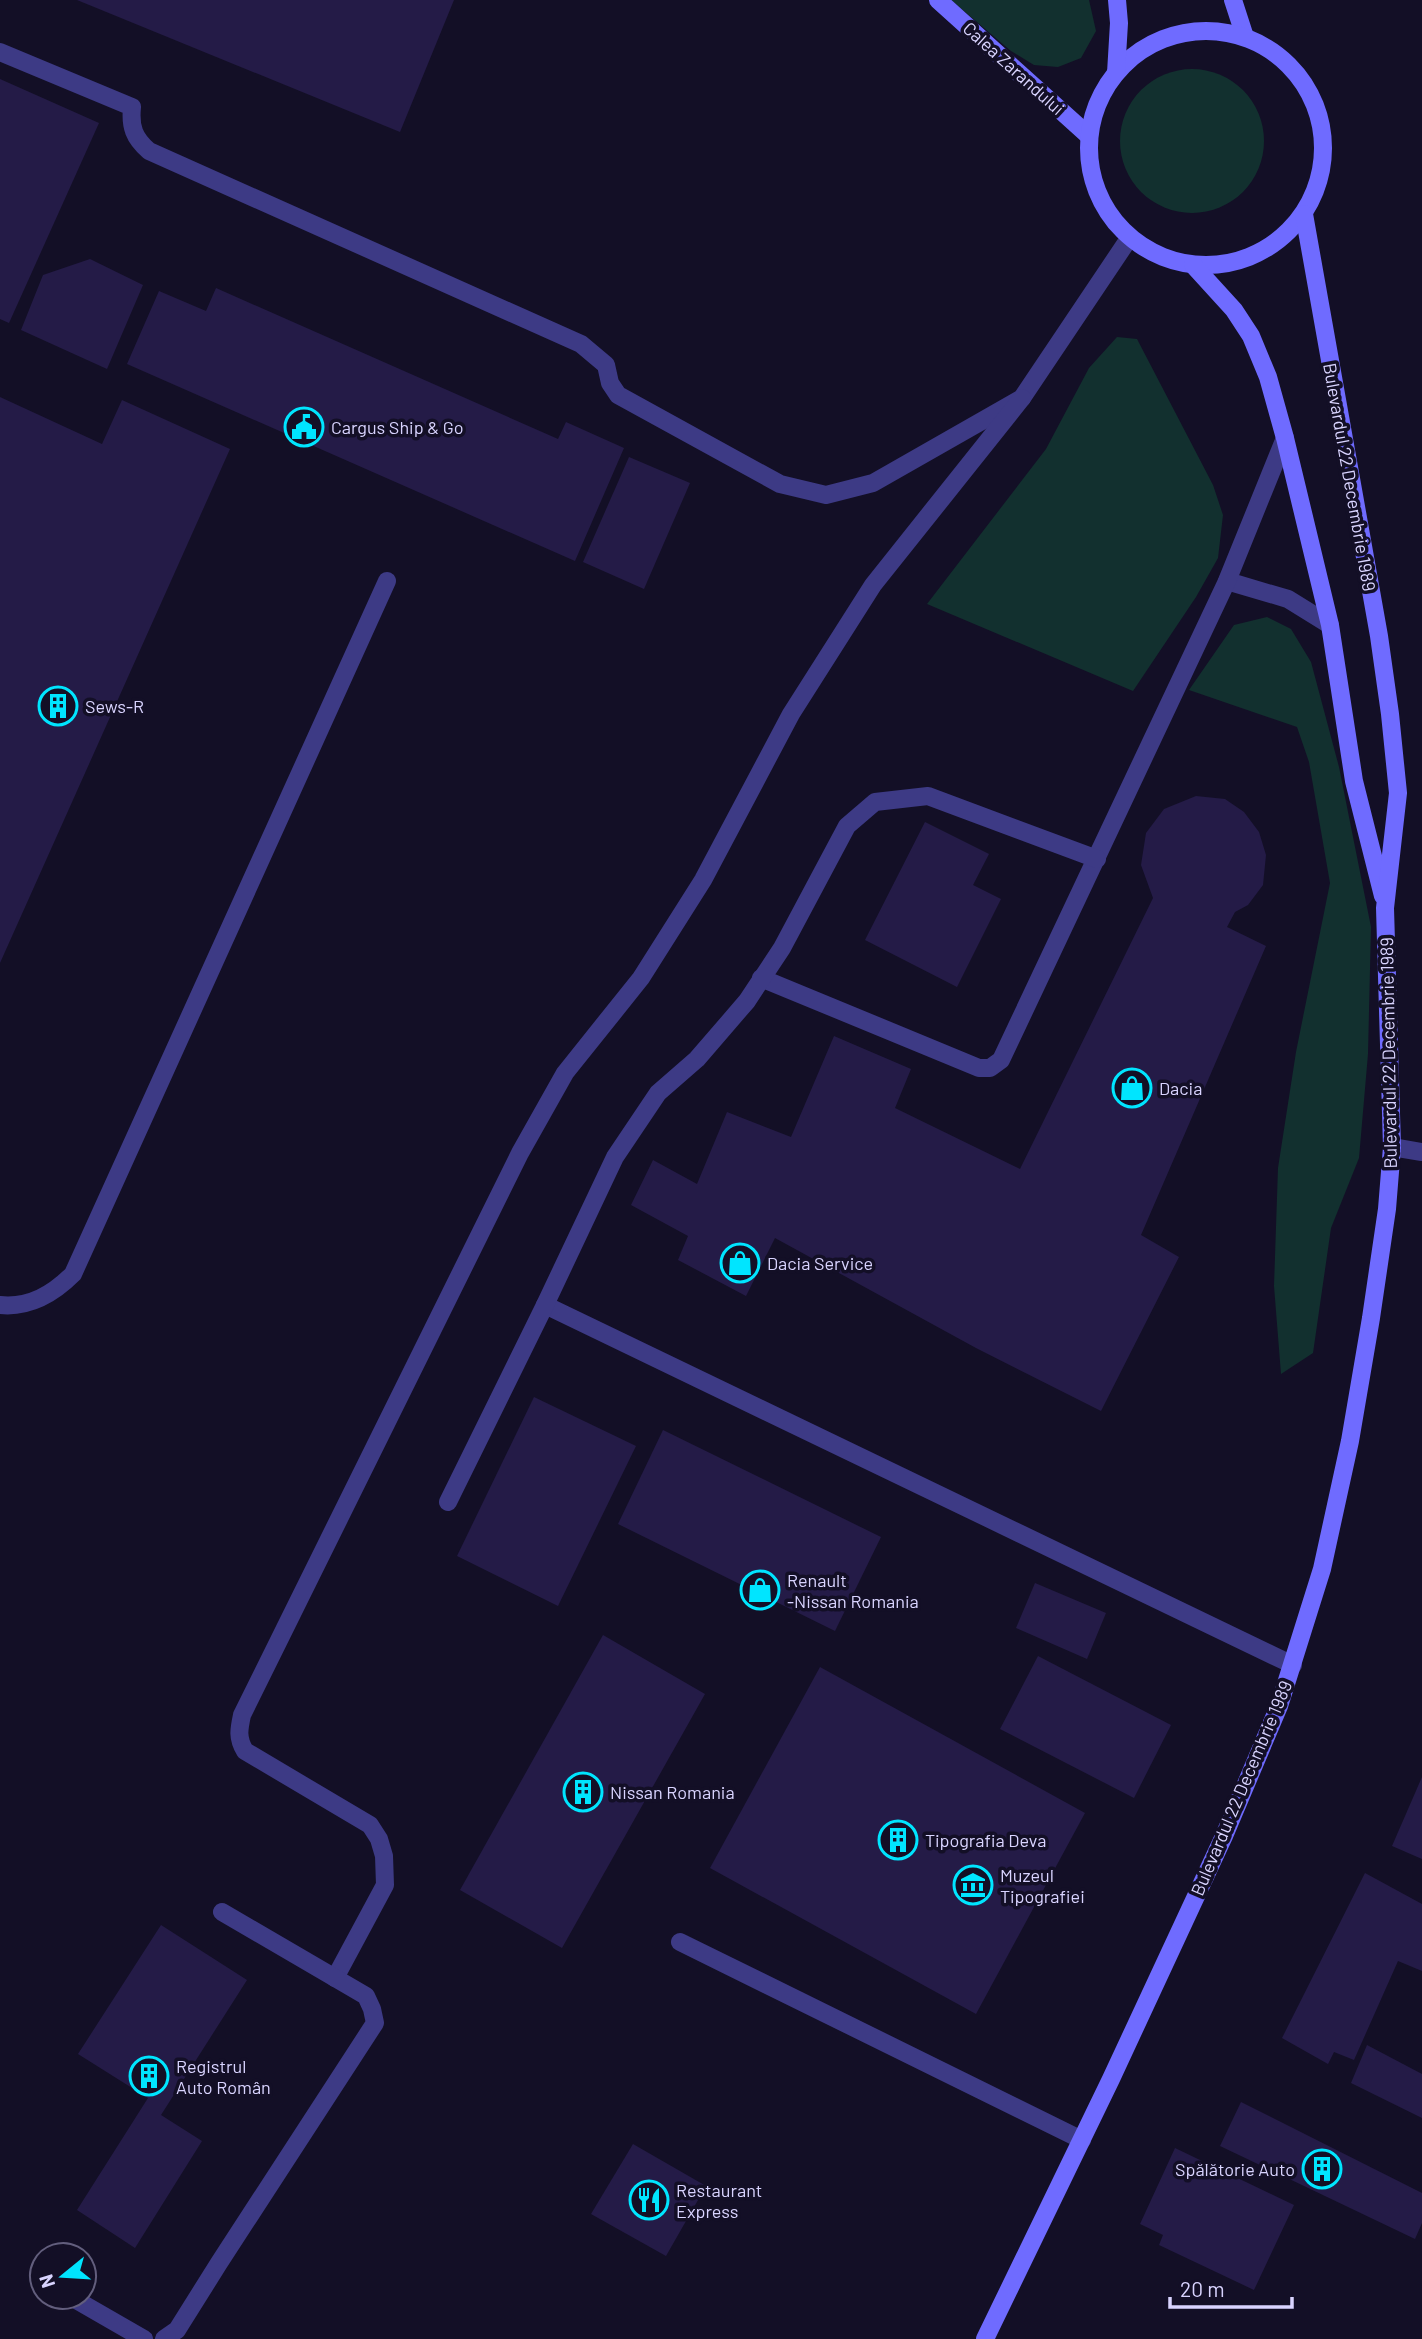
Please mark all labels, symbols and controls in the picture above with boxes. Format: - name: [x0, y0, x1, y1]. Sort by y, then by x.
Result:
- street label: Calea Zarandului: [959, 17, 1069, 119]
- street label: Bulevardul 22 Decembrie 1989: [1319, 361, 1381, 593]
- public building icon: Cargus Ship & Go: [283, 406, 325, 448]
- place label: Cargus Ship & Go: [331, 416, 463, 438]
- building icon: Sews-R: [37, 685, 79, 727]
- place label: Sews-R: [85, 695, 144, 717]
- street label: Bulevardul 22 Decembrie 1989: [1375, 937, 1401, 1169]
- shop icon: Dacia: [1111, 1067, 1153, 1109]
- place label: Dacia: [1159, 1077, 1202, 1099]
- shop icon: Dacia Service: [719, 1242, 761, 1284]
- place label: Dacia Service: [767, 1252, 873, 1274]
- shop icon: Renault -Nissan Romania: [739, 1569, 781, 1611]
- place label: Renault -Nissan Romania: [787, 1569, 919, 1612]
- street label: Bulevardul 22 Decembrie 1989: [1186, 1677, 1296, 1899]
- building icon: Nissan Romania: [562, 1771, 604, 1813]
- place label: Nissan Romania: [610, 1781, 735, 1803]
- building icon: Tipografia Deva: [877, 1819, 919, 1861]
- place label: Tipografia Deva: [925, 1829, 1046, 1851]
- museum icon: Muzeul Tipografiei: [952, 1864, 994, 1906]
- place label: Muzeul Tipografiei: [1000, 1864, 1085, 1907]
- building icon: Registrul Auto Român: [128, 2055, 170, 2097]
- place label: Registrul Auto Român: [176, 2055, 271, 2098]
- building icon: Spălătorie Auto: [1301, 2148, 1343, 2190]
- place label: Spălătorie Auto: [1175, 2158, 1295, 2180]
- restaurant icon: Restaurant Express: [628, 2179, 670, 2221]
- place label: Restaurant Express: [676, 2179, 762, 2222]
- north arrow: [28, 2241, 98, 2311]
- scale bar: [1170, 2266, 1292, 2310]
- text: N: [33, 2272, 59, 2291]
- text: 20 m: [1180, 2276, 1225, 2301]

